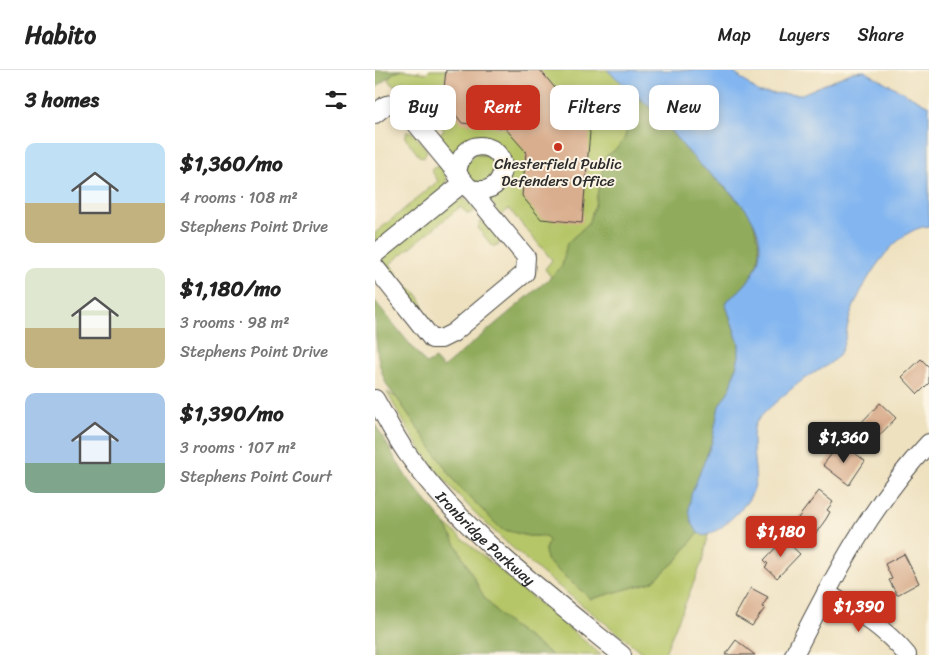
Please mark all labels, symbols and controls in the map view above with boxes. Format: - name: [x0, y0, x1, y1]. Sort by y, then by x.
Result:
- text: Habito: [25, 14, 96, 56]
- text: Map: [718, 19, 751, 51]
- text: Layers: [779, 19, 830, 51]
- text: Share: [858, 19, 904, 51]
- text: 3 homes: [25, 81, 99, 119]
- chip: Buy: [390, 85, 456, 130]
- chip: Rent: [466, 85, 540, 130]
- chip: Filters: [550, 85, 639, 130]
- chip: New: [649, 85, 719, 130]
- icon: filters: [322, 86, 350, 114]
- marker: Chesterfield Public Defenders Office: [552, 141, 564, 153]
- text: $1,360/mo: [180, 145, 283, 183]
- place label: Chesterfield Public Defenders Office: [494, 151, 622, 194]
- icon: home: [65, 163, 125, 223]
- text: 4 rooms · 108 m²: [180, 183, 298, 212]
- text: Stephens Point Drive: [180, 212, 328, 241]
- text: $1,180/mo: [180, 270, 281, 308]
- icon: home: [65, 288, 125, 348]
- text: 3 rooms · 98 m²: [180, 308, 289, 337]
- text: Stephens Point Drive: [180, 337, 328, 366]
- text: $1,390/mo: [180, 395, 284, 433]
- icon: home: [65, 413, 125, 473]
- pin: $1,360: [803, 422, 885, 464]
- text: $1,360: [819, 423, 869, 452]
- text: 3 rooms · 107 m²: [180, 433, 296, 462]
- text: Stephens Point Court: [180, 462, 332, 491]
- street label: Ironbridge Parkway: [428, 484, 541, 593]
- pin: $1,180: [740, 516, 822, 558]
- text: $1,180: [757, 517, 805, 546]
- pin: $1,390: [818, 590, 900, 633]
- text: $1,390: [834, 592, 884, 621]

